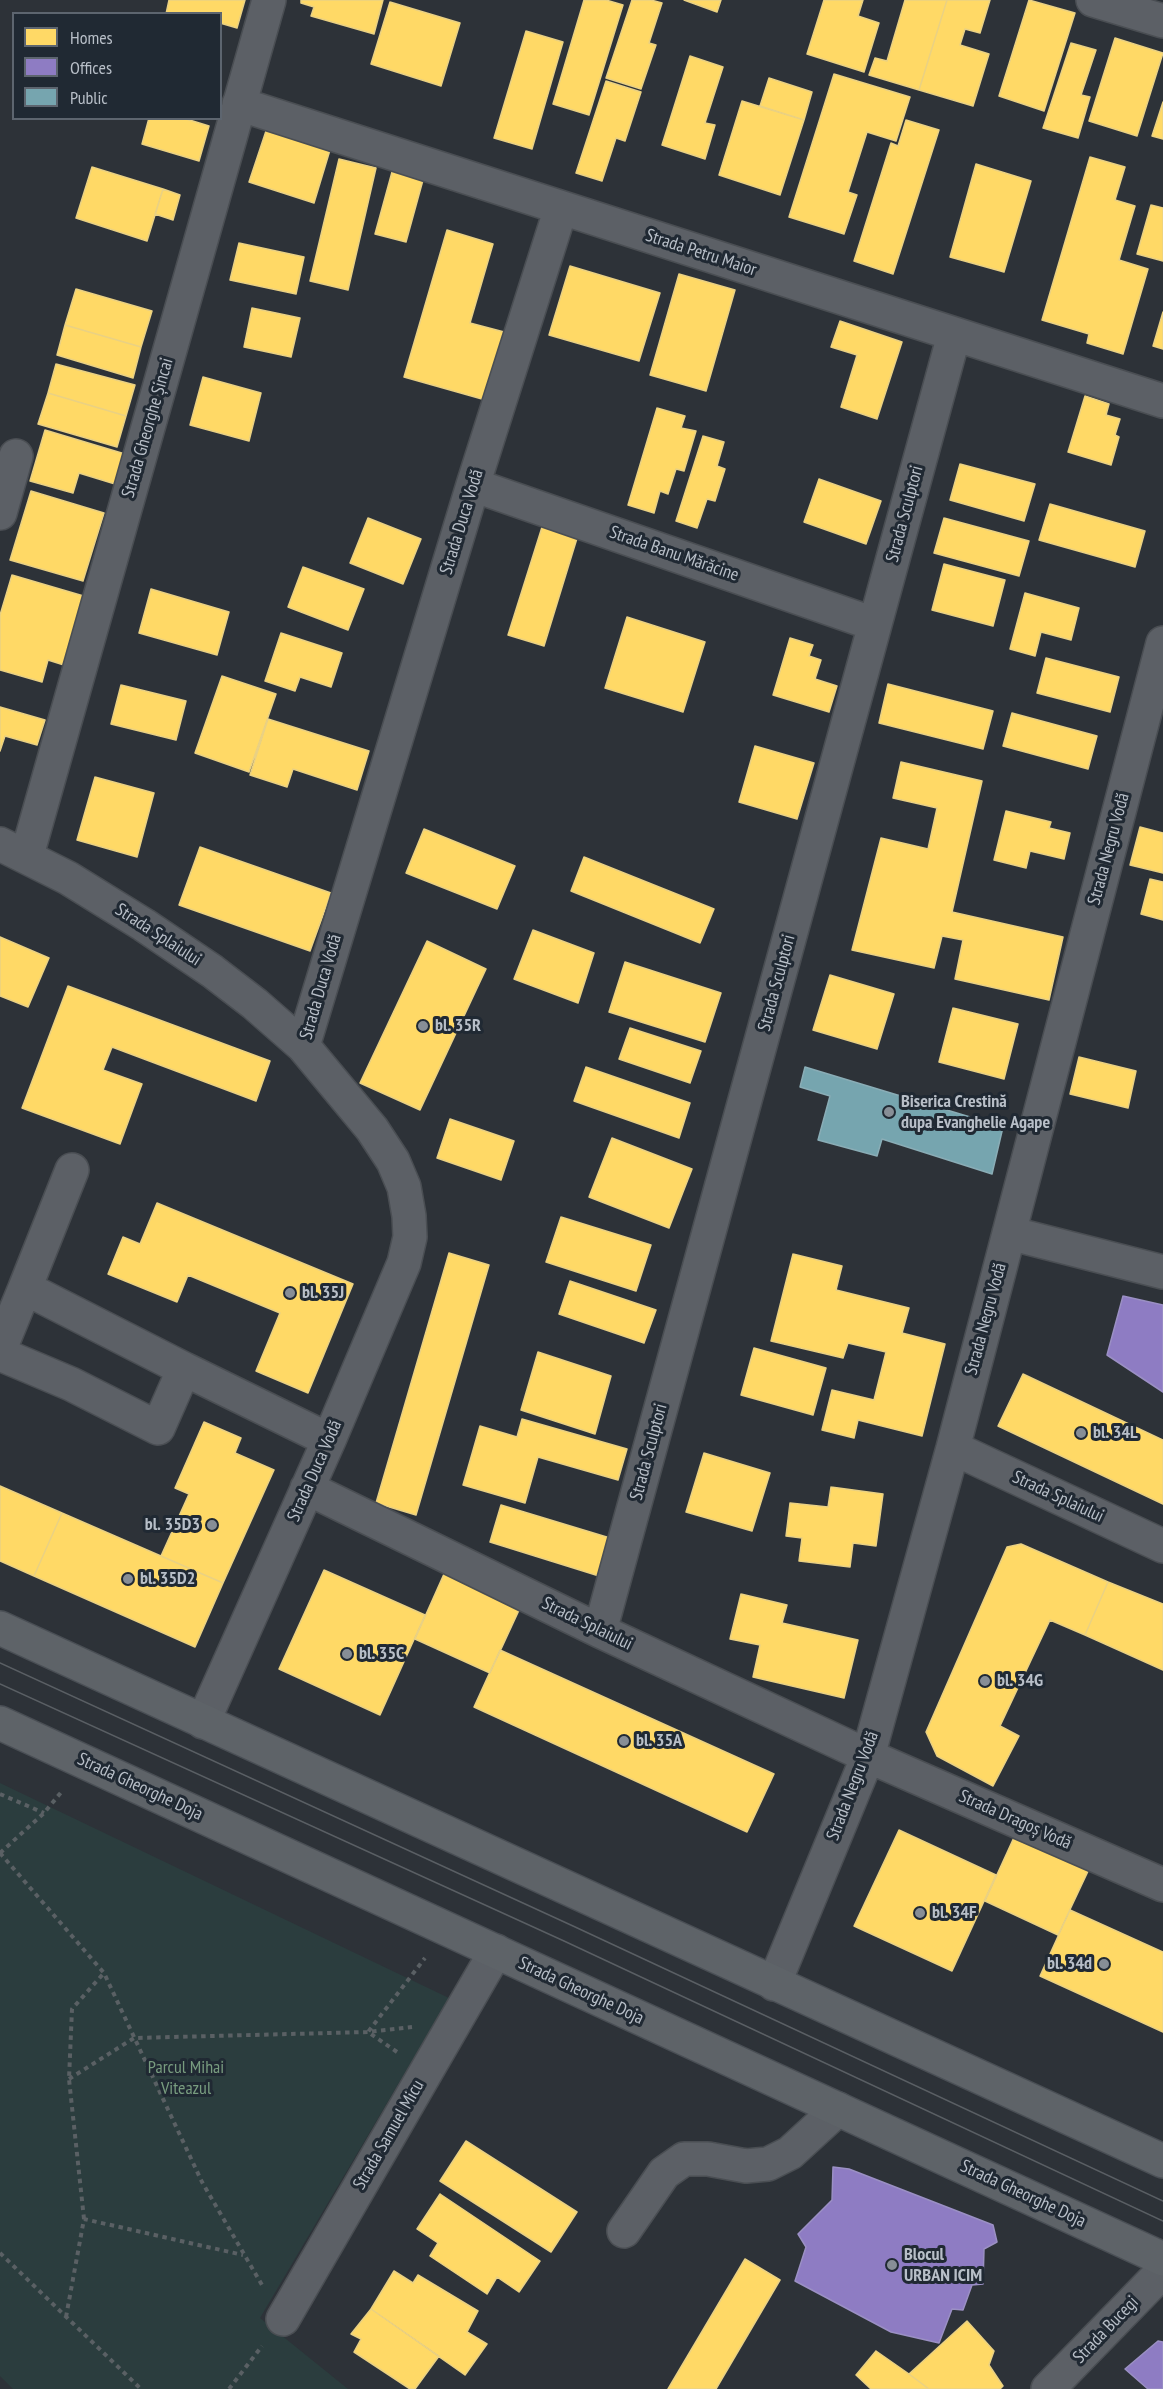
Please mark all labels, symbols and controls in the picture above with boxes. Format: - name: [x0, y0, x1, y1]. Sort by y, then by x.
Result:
- legend: [12, 12, 222, 120]
- text: Homes: [70, 26, 113, 49]
- text: Offices: [70, 56, 112, 79]
- text: Public: [70, 86, 108, 109]
- street label: Strada Petru Maior: [643, 225, 759, 281]
- street label: Strada Gheorghe Șincai: [118, 356, 178, 500]
- street label: Strada Sculptori: [882, 463, 928, 565]
- street label: Strada Duca Vodă: [436, 467, 488, 577]
- street label: Strada Banu Mărăcine: [607, 522, 741, 586]
- street label: Strada Negru Vodă: [1084, 791, 1134, 907]
- street label: Strada Splaiului: [111, 899, 205, 971]
- street label: Strada Duca Vodă: [296, 932, 346, 1042]
- street label: Strada Sculptori: [754, 932, 800, 1034]
- place label: bl. 35R: [435, 1015, 481, 1037]
- marker: bl. 35R: [416, 1019, 430, 1033]
- place label: Biserica Crestină dupa Evanghelie Agape: [901, 1091, 1050, 1134]
- marker: Biserica Crestină dupa Evanghelie Agape: [882, 1105, 896, 1119]
- street label: Strada Negru Vodă: [961, 1261, 1011, 1377]
- place label: bl. 35J: [302, 1282, 344, 1304]
- marker: bl. 35J: [283, 1286, 297, 1300]
- street label: Strada Sculptori: [626, 1401, 672, 1503]
- street label: Strada Duca Vodă: [283, 1417, 347, 1525]
- place label: bl. 34L: [1093, 1422, 1138, 1444]
- marker: bl. 34L: [1074, 1426, 1088, 1440]
- street label: Strada Splaiului: [1009, 1466, 1107, 1528]
- place label: bl. 35D3: [145, 1514, 200, 1536]
- marker: bl. 35D3: [205, 1518, 219, 1532]
- place label: bl. 35D2: [140, 1568, 195, 1590]
- marker: bl. 35D2: [121, 1572, 135, 1586]
- street label: Strada Splaiului: [538, 1593, 636, 1655]
- place label: bl. 35C: [359, 1643, 404, 1665]
- marker: bl. 35C: [340, 1647, 354, 1661]
- place label: bl. 34G: [997, 1670, 1043, 1692]
- marker: bl. 34G: [978, 1674, 992, 1688]
- street label: Strada Negru Vodă: [822, 1728, 884, 1844]
- place label: bl. 35A: [636, 1730, 682, 1752]
- marker: bl. 35A: [617, 1734, 631, 1748]
- street label: Strada Gheorghe Doja: [74, 1749, 206, 1825]
- street label: Strada Dragoș Vodă: [955, 1786, 1075, 1854]
- place label: bl. 34F: [932, 1902, 977, 1924]
- marker: bl. 34F: [913, 1906, 927, 1920]
- street label: Strada Gheorghe Doja: [515, 1953, 647, 2029]
- place label: bl. 34d: [1047, 1953, 1092, 1975]
- marker: bl. 34d: [1097, 1957, 1111, 1971]
- park label: Parcul Mihai Viteazul: [148, 2057, 224, 2100]
- street label: Strada Samuel Micu: [349, 2076, 429, 2194]
- street label: Strada Gheorghe Doja: [957, 2156, 1089, 2232]
- place label: Blocul URBAN ICIM: [904, 2244, 982, 2286]
- marker: Blocul URBAN ICIM: [885, 2258, 899, 2272]
- street label: Strada Bucegi: [1069, 2292, 1143, 2368]

